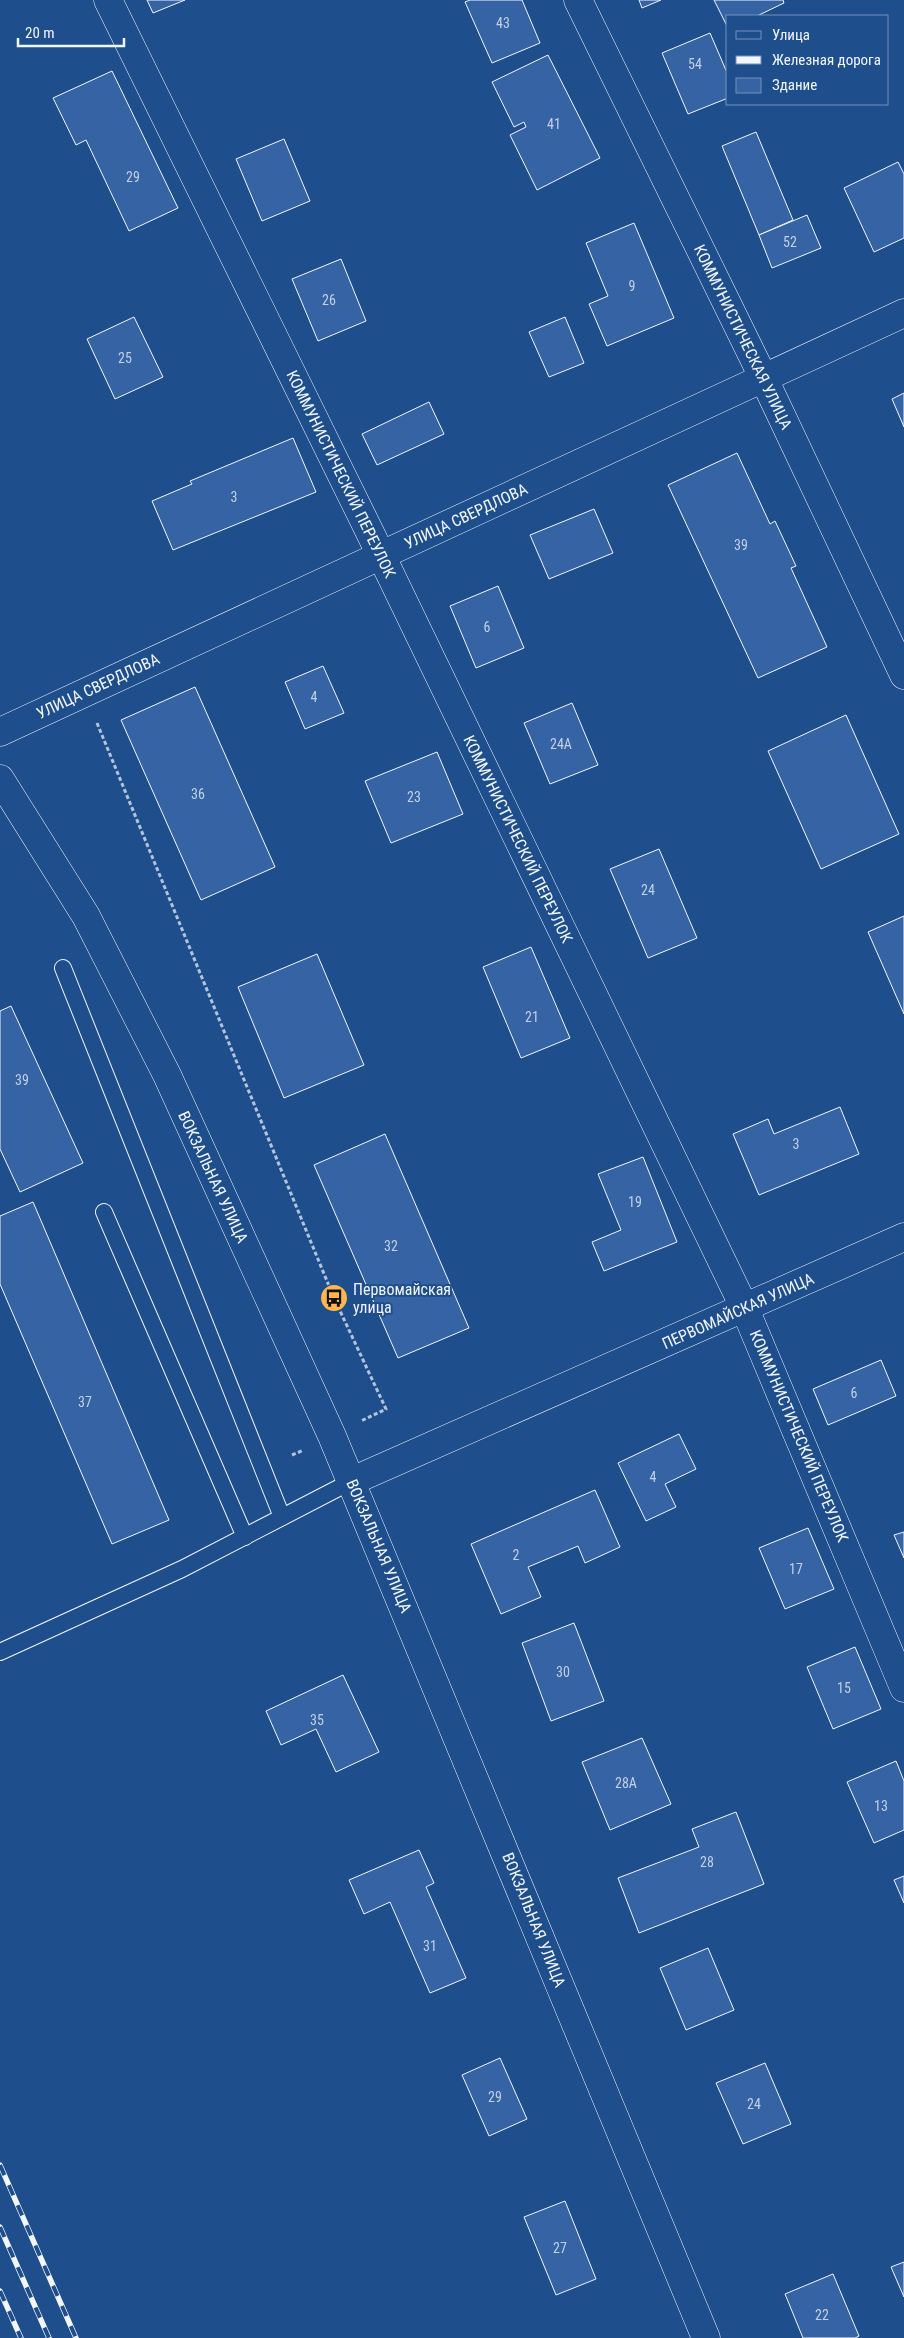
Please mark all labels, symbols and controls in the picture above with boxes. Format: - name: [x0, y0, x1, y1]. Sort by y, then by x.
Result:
- scale bar: [18, 15, 124, 47]
- house number: 43: [496, 15, 510, 31]
- legend: [726, 15, 889, 105]
- text: 20 m: [25, 24, 55, 42]
- text: Улица: [772, 26, 810, 44]
- text: Железная дорога: [772, 51, 881, 69]
- house number: 54: [688, 56, 702, 72]
- text: Здание: [772, 76, 817, 94]
- house number: 41: [547, 116, 561, 132]
- house number: 29: [126, 169, 140, 185]
- house number: 52: [783, 234, 797, 250]
- street label: КОММУНИСТИЧЕСКАЯ УЛИЦА: [690, 242, 796, 432]
- house number: 9: [629, 278, 635, 294]
- house number: 26: [322, 292, 336, 308]
- house number: 25: [118, 350, 132, 366]
- street label: КОММУНИСТИЧЕСКИЙ ПЕРЕУЛОК: [282, 367, 400, 581]
- street label: УЛИЦА СВЕРДЛОВА: [402, 479, 530, 553]
- house number: 3: [231, 489, 237, 505]
- house number: 39: [734, 537, 748, 553]
- house number: 6: [484, 619, 491, 635]
- street label: УЛИЦА СВЕРДЛОВА: [34, 649, 162, 723]
- house number: 4: [311, 689, 318, 705]
- street label: КОММУНИСТИЧЕСКИЙ ПЕРЕУЛОК: [459, 732, 577, 946]
- house number: 24А: [550, 736, 572, 752]
- house number: 36: [191, 786, 205, 802]
- house number: 23: [407, 789, 421, 805]
- house number: 24: [641, 882, 655, 898]
- house number: 21: [525, 1009, 539, 1025]
- house number: 39: [15, 1072, 29, 1088]
- street label: ВОКЗАЛЬНАЯ УЛИЦА: [174, 1108, 252, 1246]
- house number: 3: [793, 1136, 799, 1152]
- house number: 19: [628, 1194, 642, 1210]
- house number: 32: [384, 1238, 398, 1254]
- street label: ПЕРВОМАЙСКАЯ УЛИЦА: [659, 1269, 817, 1353]
- place label: Первомайская улица: [353, 1280, 451, 1317]
- bus stop icon: Первомайская улица: [319, 1283, 349, 1313]
- street label: КОММУНИСТИЧЕСКИЙ ПЕРЕУЛОК: [746, 1327, 852, 1545]
- house number: 6: [851, 1385, 858, 1401]
- house number: 37: [78, 1394, 92, 1410]
- house number: 4: [650, 1469, 657, 1485]
- street label: ВОКЗАЛЬНАЯ УЛИЦА: [342, 1476, 416, 1616]
- house number: 2: [513, 1547, 520, 1563]
- house number: 17: [789, 1561, 803, 1577]
- house number: 30: [556, 1664, 570, 1680]
- house number: 15: [837, 1680, 851, 1696]
- house number: 35: [310, 1712, 324, 1728]
- house number: 28А: [615, 1775, 637, 1791]
- house number: 13: [874, 1798, 888, 1814]
- street label: ВОКЗАЛЬНАЯ УЛИЦА: [498, 1850, 570, 1990]
- house number: 28: [700, 1854, 714, 1870]
- house number: 31: [423, 1938, 437, 1954]
- house number: 29: [488, 2089, 502, 2105]
- house number: 24: [747, 2096, 761, 2112]
- house number: 27: [553, 2240, 567, 2256]
- house number: 22: [815, 2307, 829, 2323]

